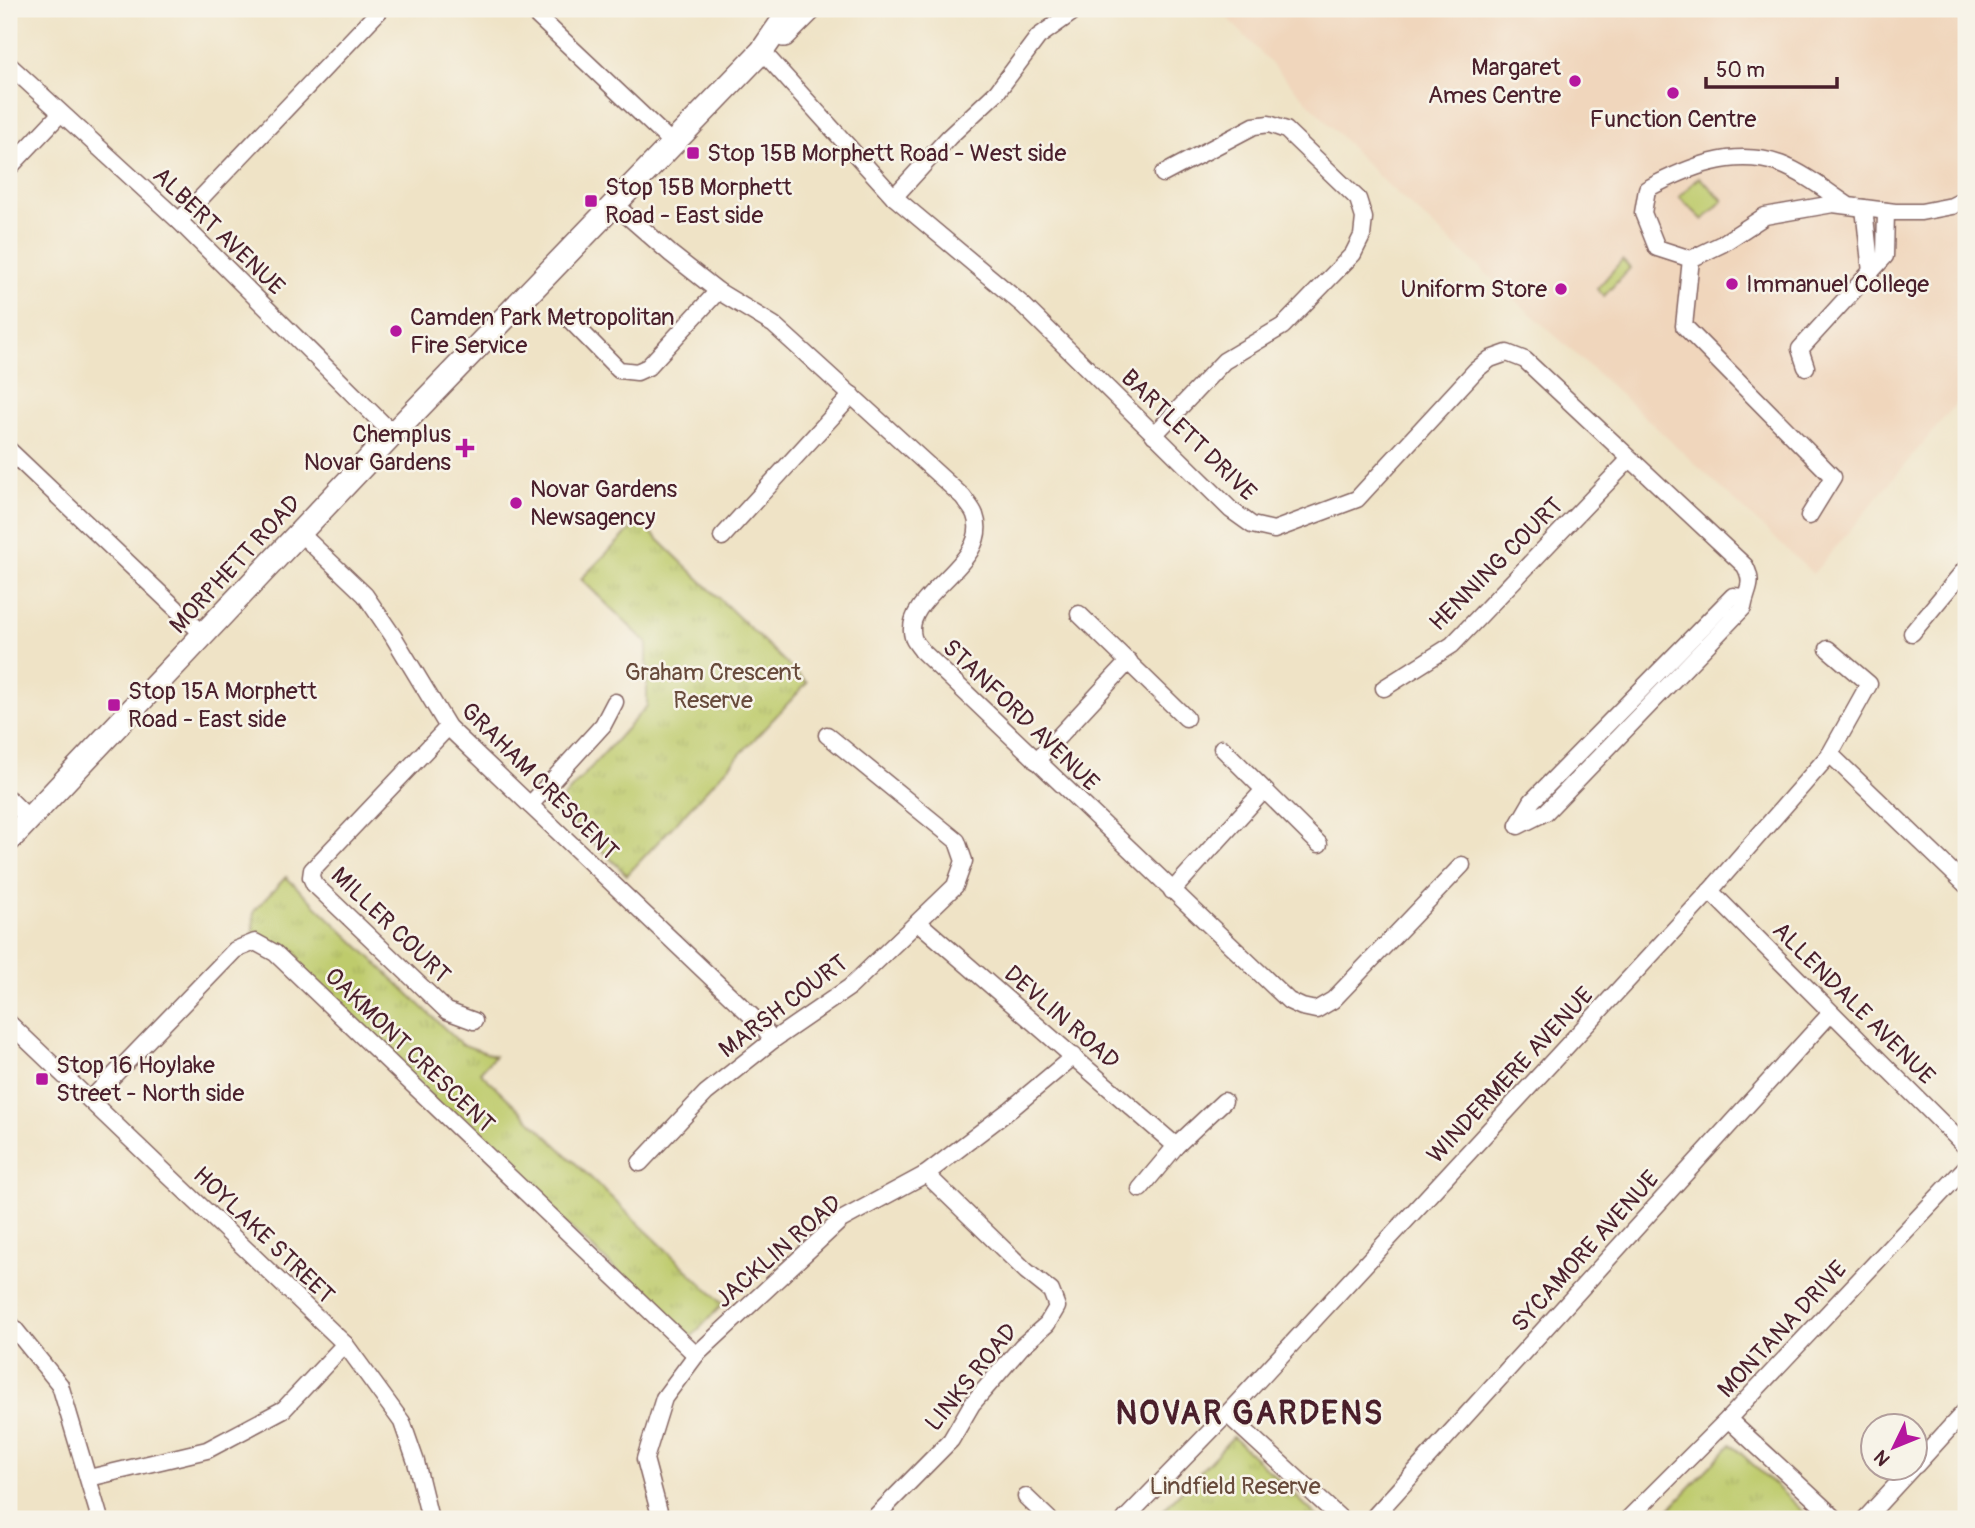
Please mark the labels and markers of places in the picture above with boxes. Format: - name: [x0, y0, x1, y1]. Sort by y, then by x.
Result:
- place label: Margaret Ames Centre: [1428, 53, 1561, 110]
- marker: Margaret Ames Centre: [1567, 73, 1583, 89]
- marker: Function Centre: [1665, 85, 1681, 101]
- place label: Function Centre: [1590, 105, 1757, 134]
- place label: Stop 15B Morphett Road - West side: [707, 139, 1066, 168]
- marker: Stop 15B Morphett Road - West side: [685, 145, 701, 161]
- place label: Stop 15B Morphett Road - East side: [605, 173, 792, 230]
- marker: Stop 15B Morphett Road - East side: [583, 193, 599, 209]
- place label: Immanuel College: [1746, 270, 1929, 299]
- place label: Uniform Store: [1401, 275, 1547, 304]
- marker: Immanuel College: [1724, 276, 1740, 292]
- marker: Uniform Store: [1553, 281, 1569, 297]
- place label: Camden Park Metropolitan Fire Service: [410, 303, 675, 360]
- marker: Camden Park Metropolitan Fire Service: [388, 323, 404, 339]
- place label: Chemplus Novar Gardens: [304, 420, 451, 477]
- marker: Chemplus Novar Gardens: [457, 440, 473, 456]
- place label: Novar Gardens Newsagency: [530, 475, 677, 532]
- marker: Novar Gardens Newsagency: [508, 495, 524, 511]
- place label: Stop 15A Morphett Road - East side: [128, 677, 317, 734]
- marker: Stop 15A Morphett Road - East side: [106, 697, 122, 713]
- place label: Stop 16 Hoylake Street - North side: [56, 1051, 245, 1108]
- marker: Stop 16 Hoylake Street - North side: [34, 1071, 50, 1087]

